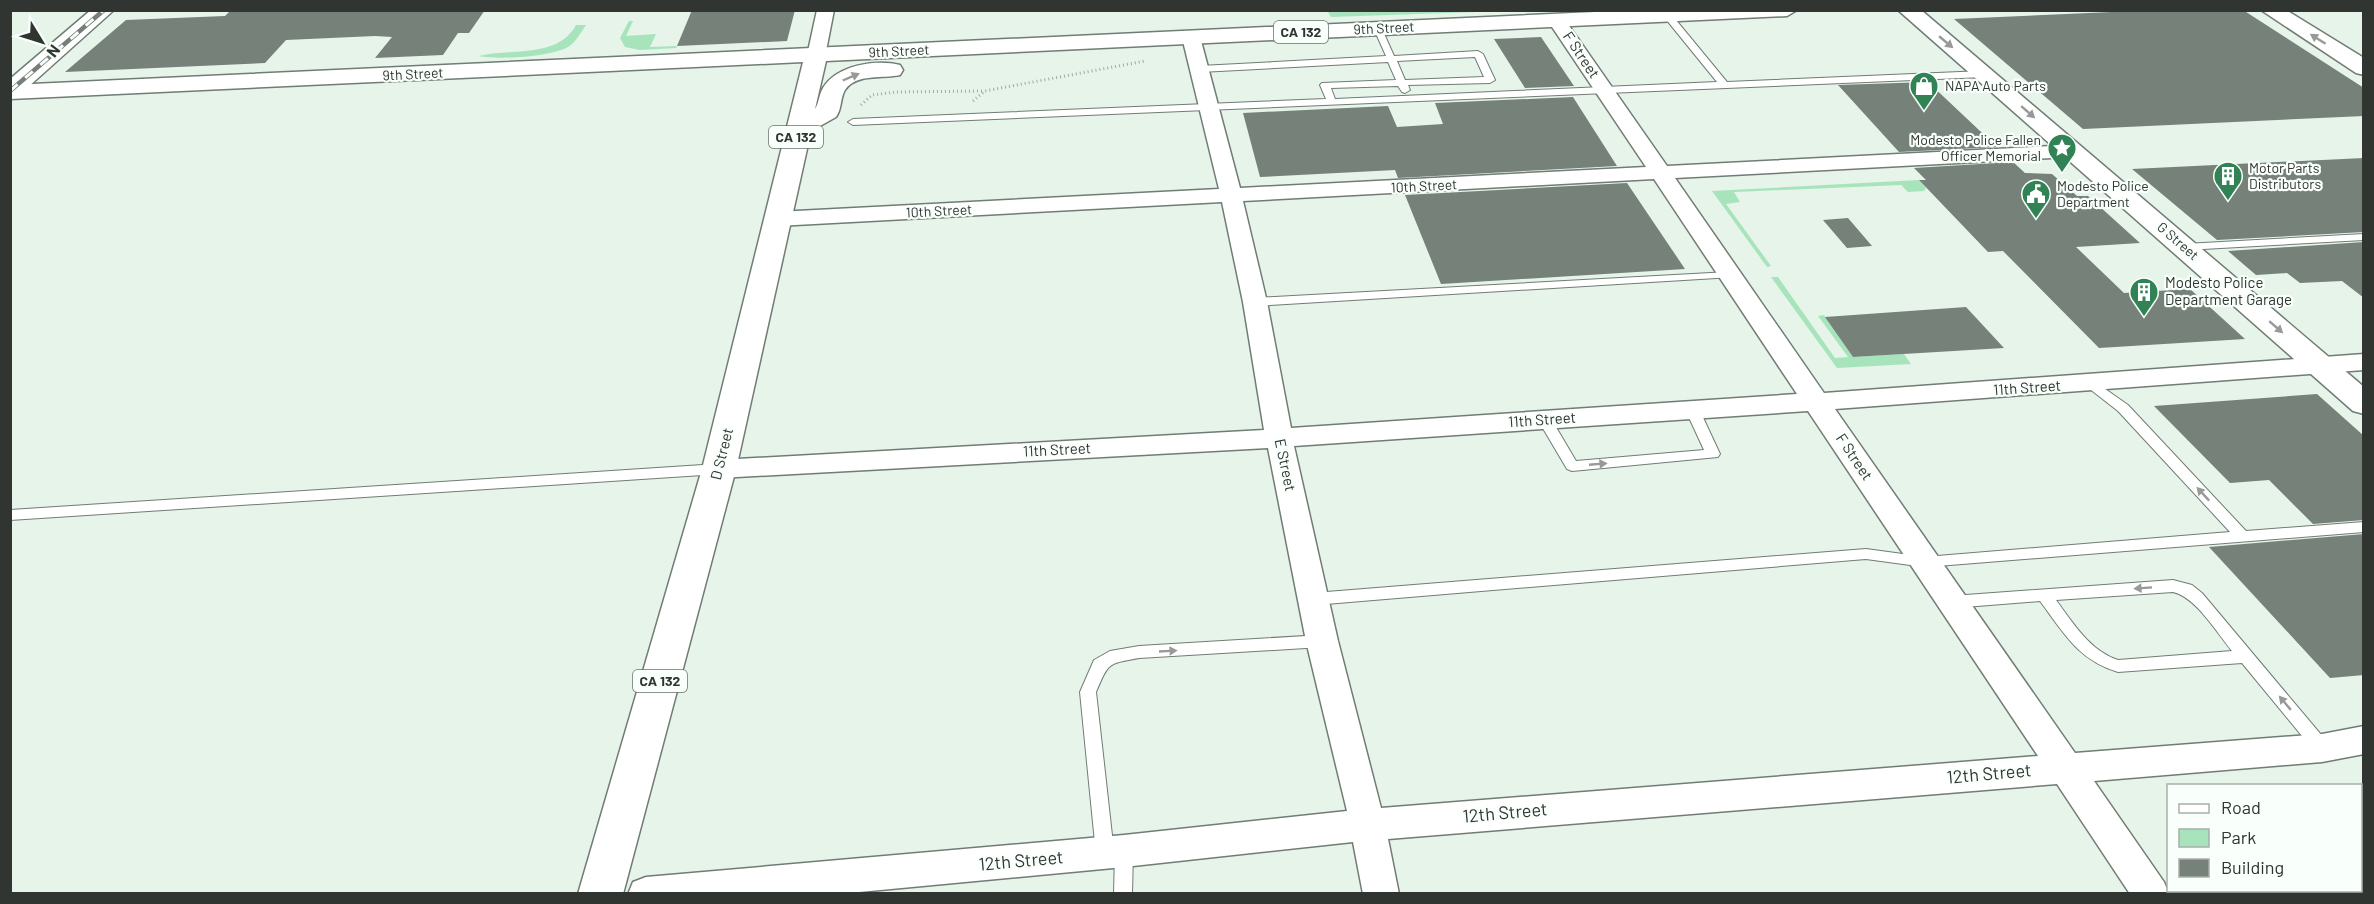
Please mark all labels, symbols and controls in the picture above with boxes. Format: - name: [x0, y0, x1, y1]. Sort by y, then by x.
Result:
- north arrow: [12, 12, 72, 72]
- street label: 9th Street: [1353, 17, 1415, 38]
- road number: CA 132: [1274, 21, 1328, 43]
- street label: F Street: [1560, 28, 1604, 81]
- one-way arrow: [2309, 34, 2326, 45]
- one-way arrow: [1938, 35, 1953, 48]
- street label: 9th Street: [868, 40, 930, 61]
- text: N: [43, 42, 65, 62]
- street label: 9th Street: [382, 63, 444, 84]
- shop icon: NAPA Auto Parts: [1908, 70, 1940, 112]
- one-way arrow: [843, 72, 861, 82]
- place label: NAPA Auto Parts: [1945, 77, 2046, 94]
- one-way arrow: [2020, 105, 2035, 118]
- road number: CA 132: [769, 126, 823, 148]
- place label: Modesto Police Fallen Officer Memorial: [1910, 131, 2041, 164]
- place icon: Modesto Police Fallen Officer Memorial: [2046, 132, 2078, 174]
- place label: Motor Parts Distributors: [2249, 159, 2321, 192]
- building icon: Motor Parts Distributors: [2212, 160, 2244, 202]
- street label: 10th Street: [1390, 175, 1458, 196]
- place label: Modesto Police Department: [2057, 177, 2149, 210]
- public building icon: Modesto Police Department: [2020, 178, 2052, 220]
- street label: 10th Street: [905, 200, 973, 221]
- street label: G Street: [2154, 218, 2203, 263]
- place label: Modesto Police Department Garage: [2165, 273, 2292, 308]
- building icon: Modesto Police Department Garage: [2128, 276, 2160, 318]
- one-way arrow: [2268, 320, 2283, 333]
- street label: 11th Street: [1992, 376, 2061, 398]
- street label: 11th Street: [1507, 408, 1576, 430]
- street label: D Street: [706, 426, 736, 482]
- street label: F Street: [1833, 430, 1877, 483]
- street label: E Street: [1272, 437, 1300, 493]
- street label: 11th Street: [1022, 438, 1091, 460]
- one-way arrow: [1589, 459, 1608, 469]
- one-way arrow: [2197, 487, 2210, 502]
- one-way arrow: [2133, 583, 2152, 593]
- one-way arrow: [1159, 646, 1178, 655]
- road number: CA 132: [633, 670, 687, 692]
- one-way arrow: [2279, 696, 2292, 711]
- street label: 12th Street: [1946, 758, 2032, 788]
- legend: [2167, 784, 2362, 892]
- text: Road: [2221, 796, 2261, 818]
- street label: 12th Street: [1462, 797, 1548, 827]
- text: Park: [2221, 826, 2256, 848]
- street label: 12th Street: [978, 845, 1064, 875]
- text: Building: [2221, 856, 2284, 878]

